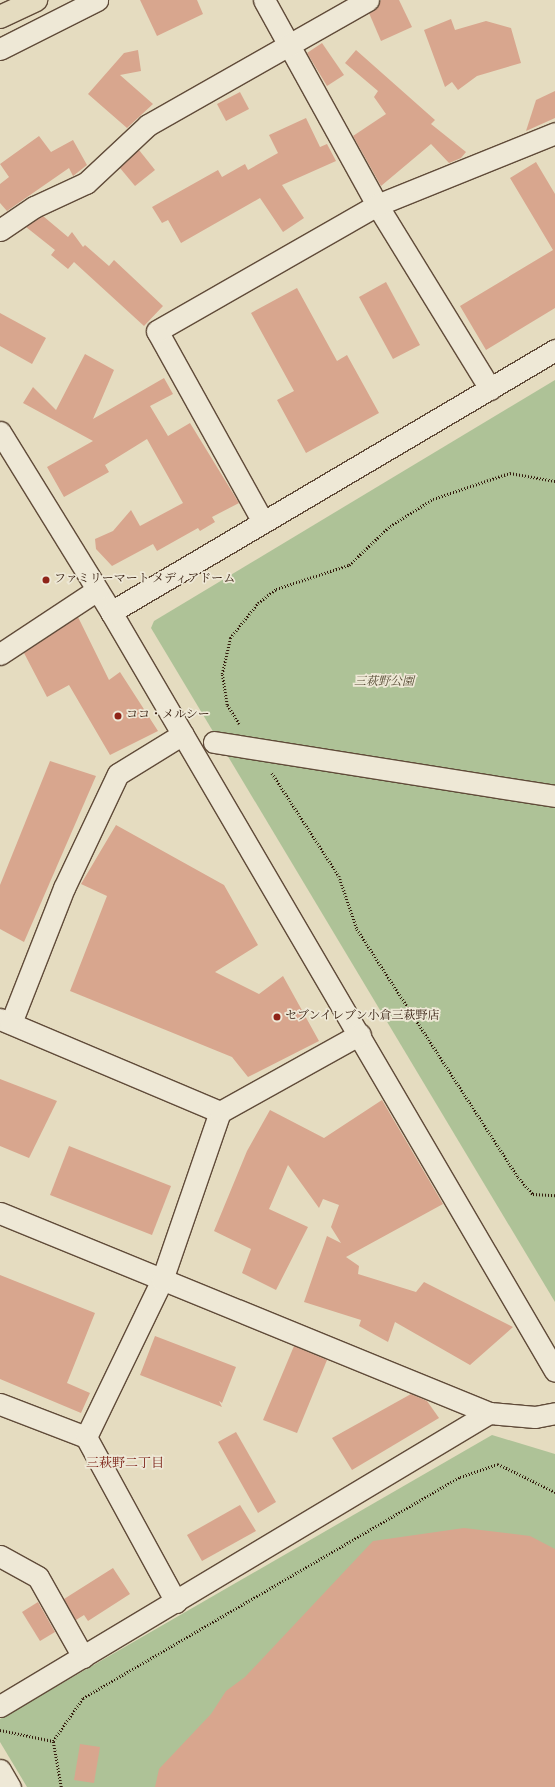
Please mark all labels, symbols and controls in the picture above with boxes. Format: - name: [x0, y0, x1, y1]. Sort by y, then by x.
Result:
- place label: ファミリーマート メディアドーム: [54, 573, 236, 587]
- marker: ファミリーマート メディアドーム: [41, 575, 51, 585]
- park label: 三萩野公園: [354, 676, 414, 690]
- place label: ココ・メルシー: [126, 709, 210, 723]
- marker: ココ・メルシー: [113, 711, 123, 721]
- place label: セブンイレブン小倉三萩野店: [285, 1010, 441, 1024]
- marker: セブンイレブン小倉三萩野店: [272, 1012, 282, 1022]
- district label: 三萩野二丁目: [86, 1456, 164, 1472]

